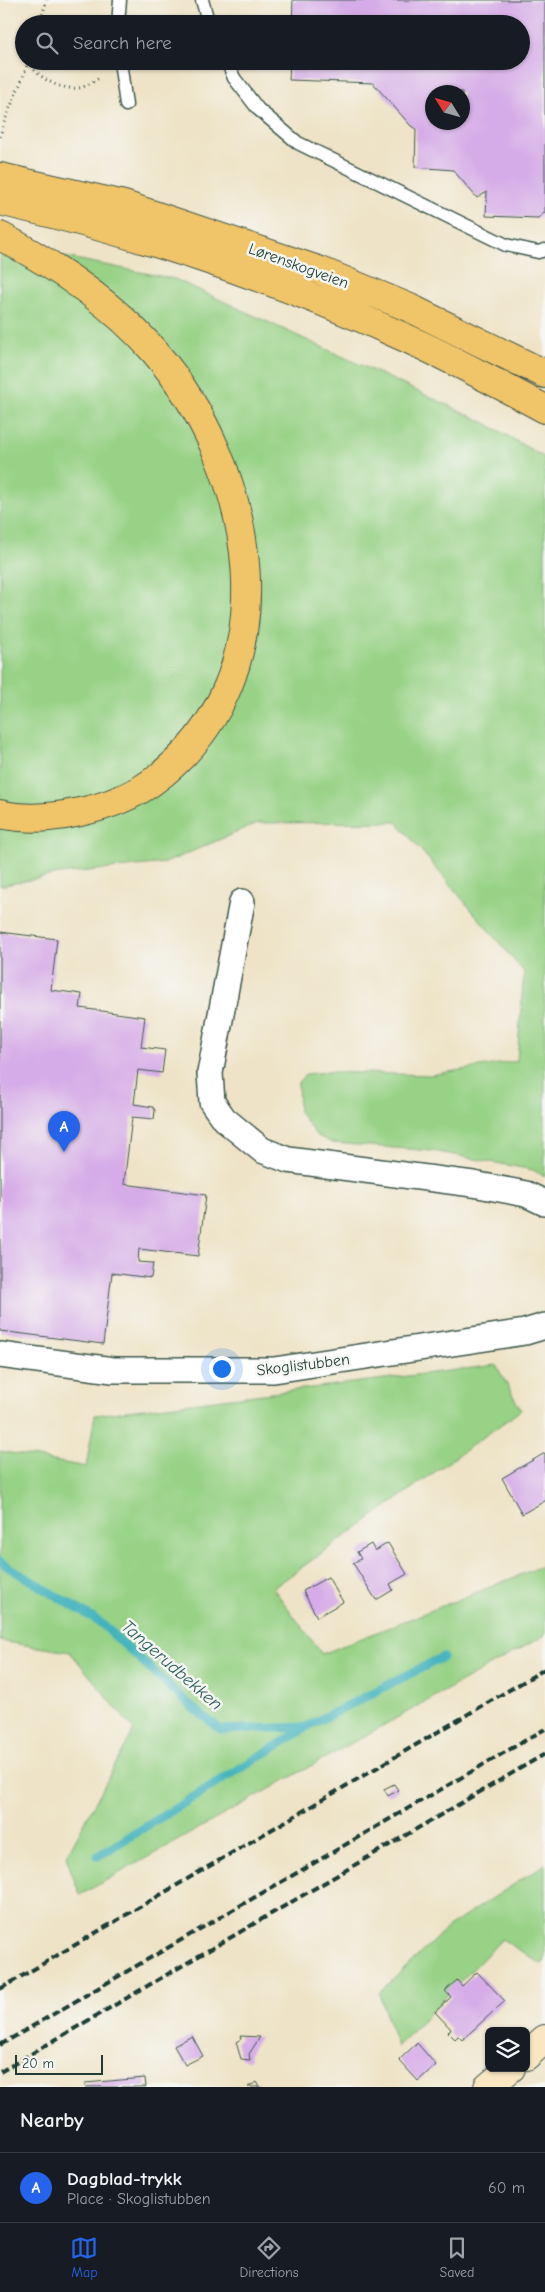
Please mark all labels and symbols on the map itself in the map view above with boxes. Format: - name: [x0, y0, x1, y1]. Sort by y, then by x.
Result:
- north arrow: [425, 85, 470, 130]
- street label: Lørenskogveien: [246, 240, 351, 292]
- pin: A: [48, 1111, 80, 1152]
- street label: Skoglistubben: [256, 1350, 351, 1380]
- your location: [209, 1356, 235, 1382]
- water label: Tangerudbekken: [117, 1616, 226, 1715]
- scale bar: [15, 2052, 102, 2075]

